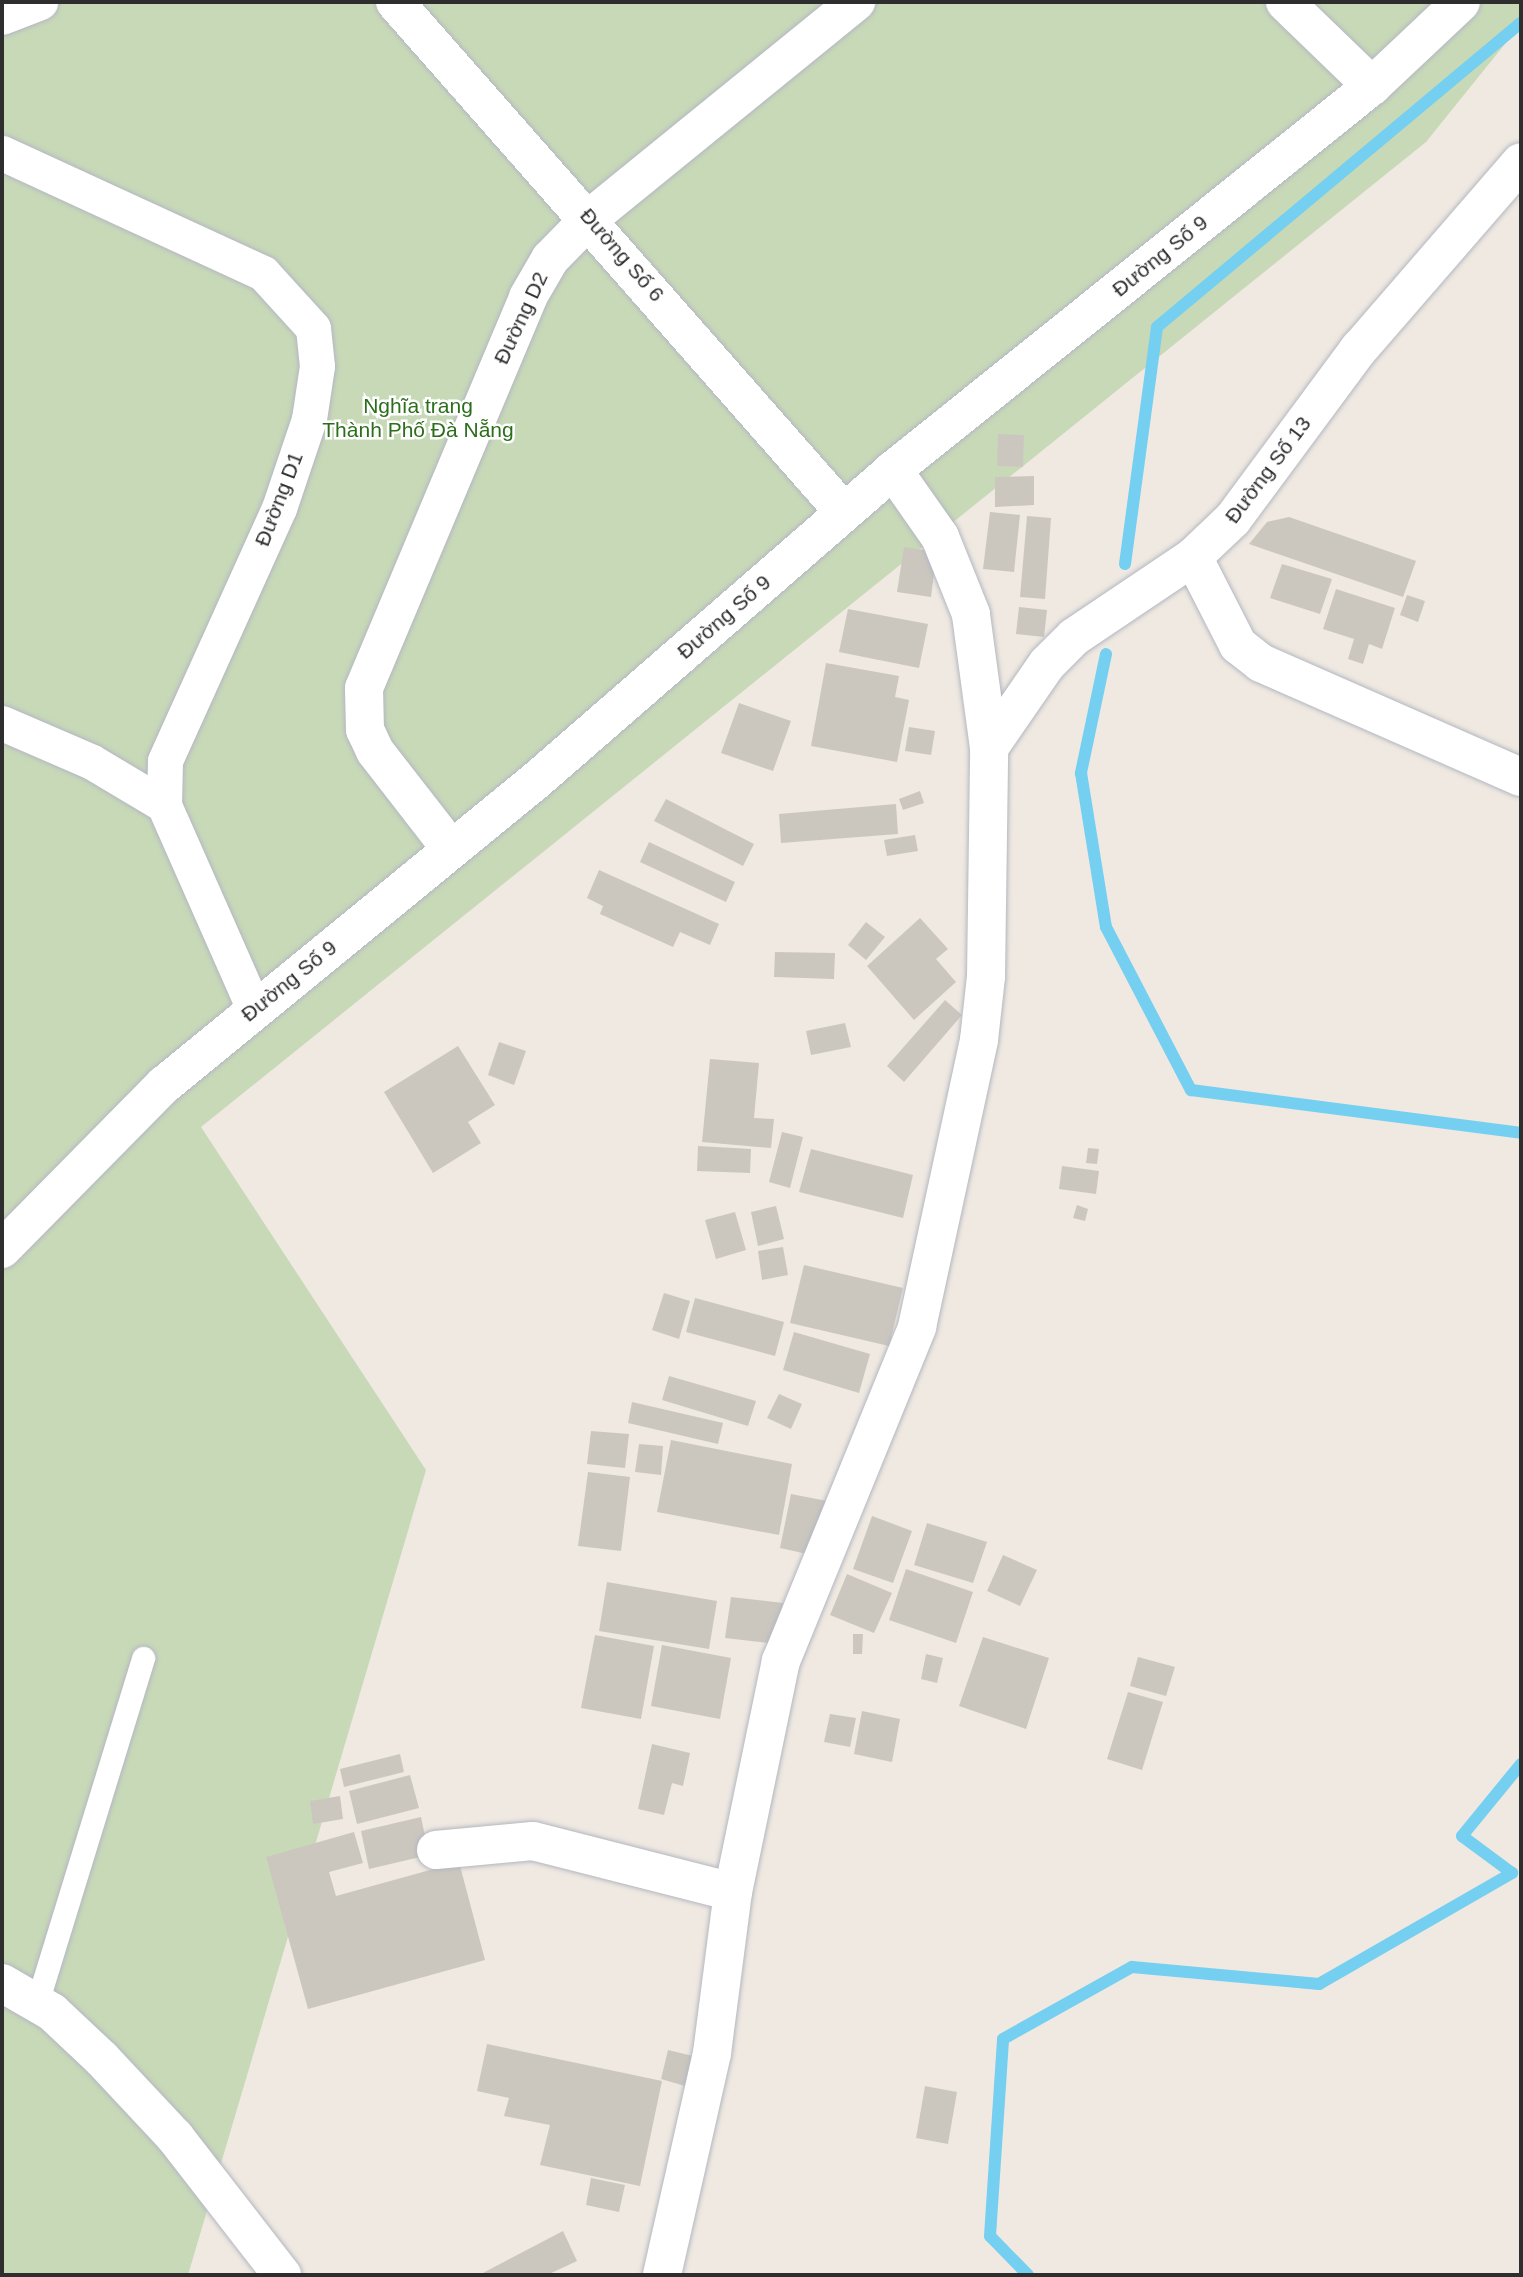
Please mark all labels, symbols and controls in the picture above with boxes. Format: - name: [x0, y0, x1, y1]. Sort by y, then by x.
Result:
- street label: Đường Số 6: [575, 203, 669, 307]
- street label: Đường Số 9: [1107, 210, 1213, 302]
- street label: Đường D2: [489, 268, 553, 368]
- park label: Nghĩa trang Thành Phố Đà Nẵng: [322, 393, 514, 443]
- street label: Đường Số 13: [1220, 412, 1316, 528]
- street label: Đường D1: [249, 448, 309, 550]
- street label: Đường Số 9: [672, 570, 776, 664]
- street label: Đường Số 9: [236, 935, 342, 1027]

